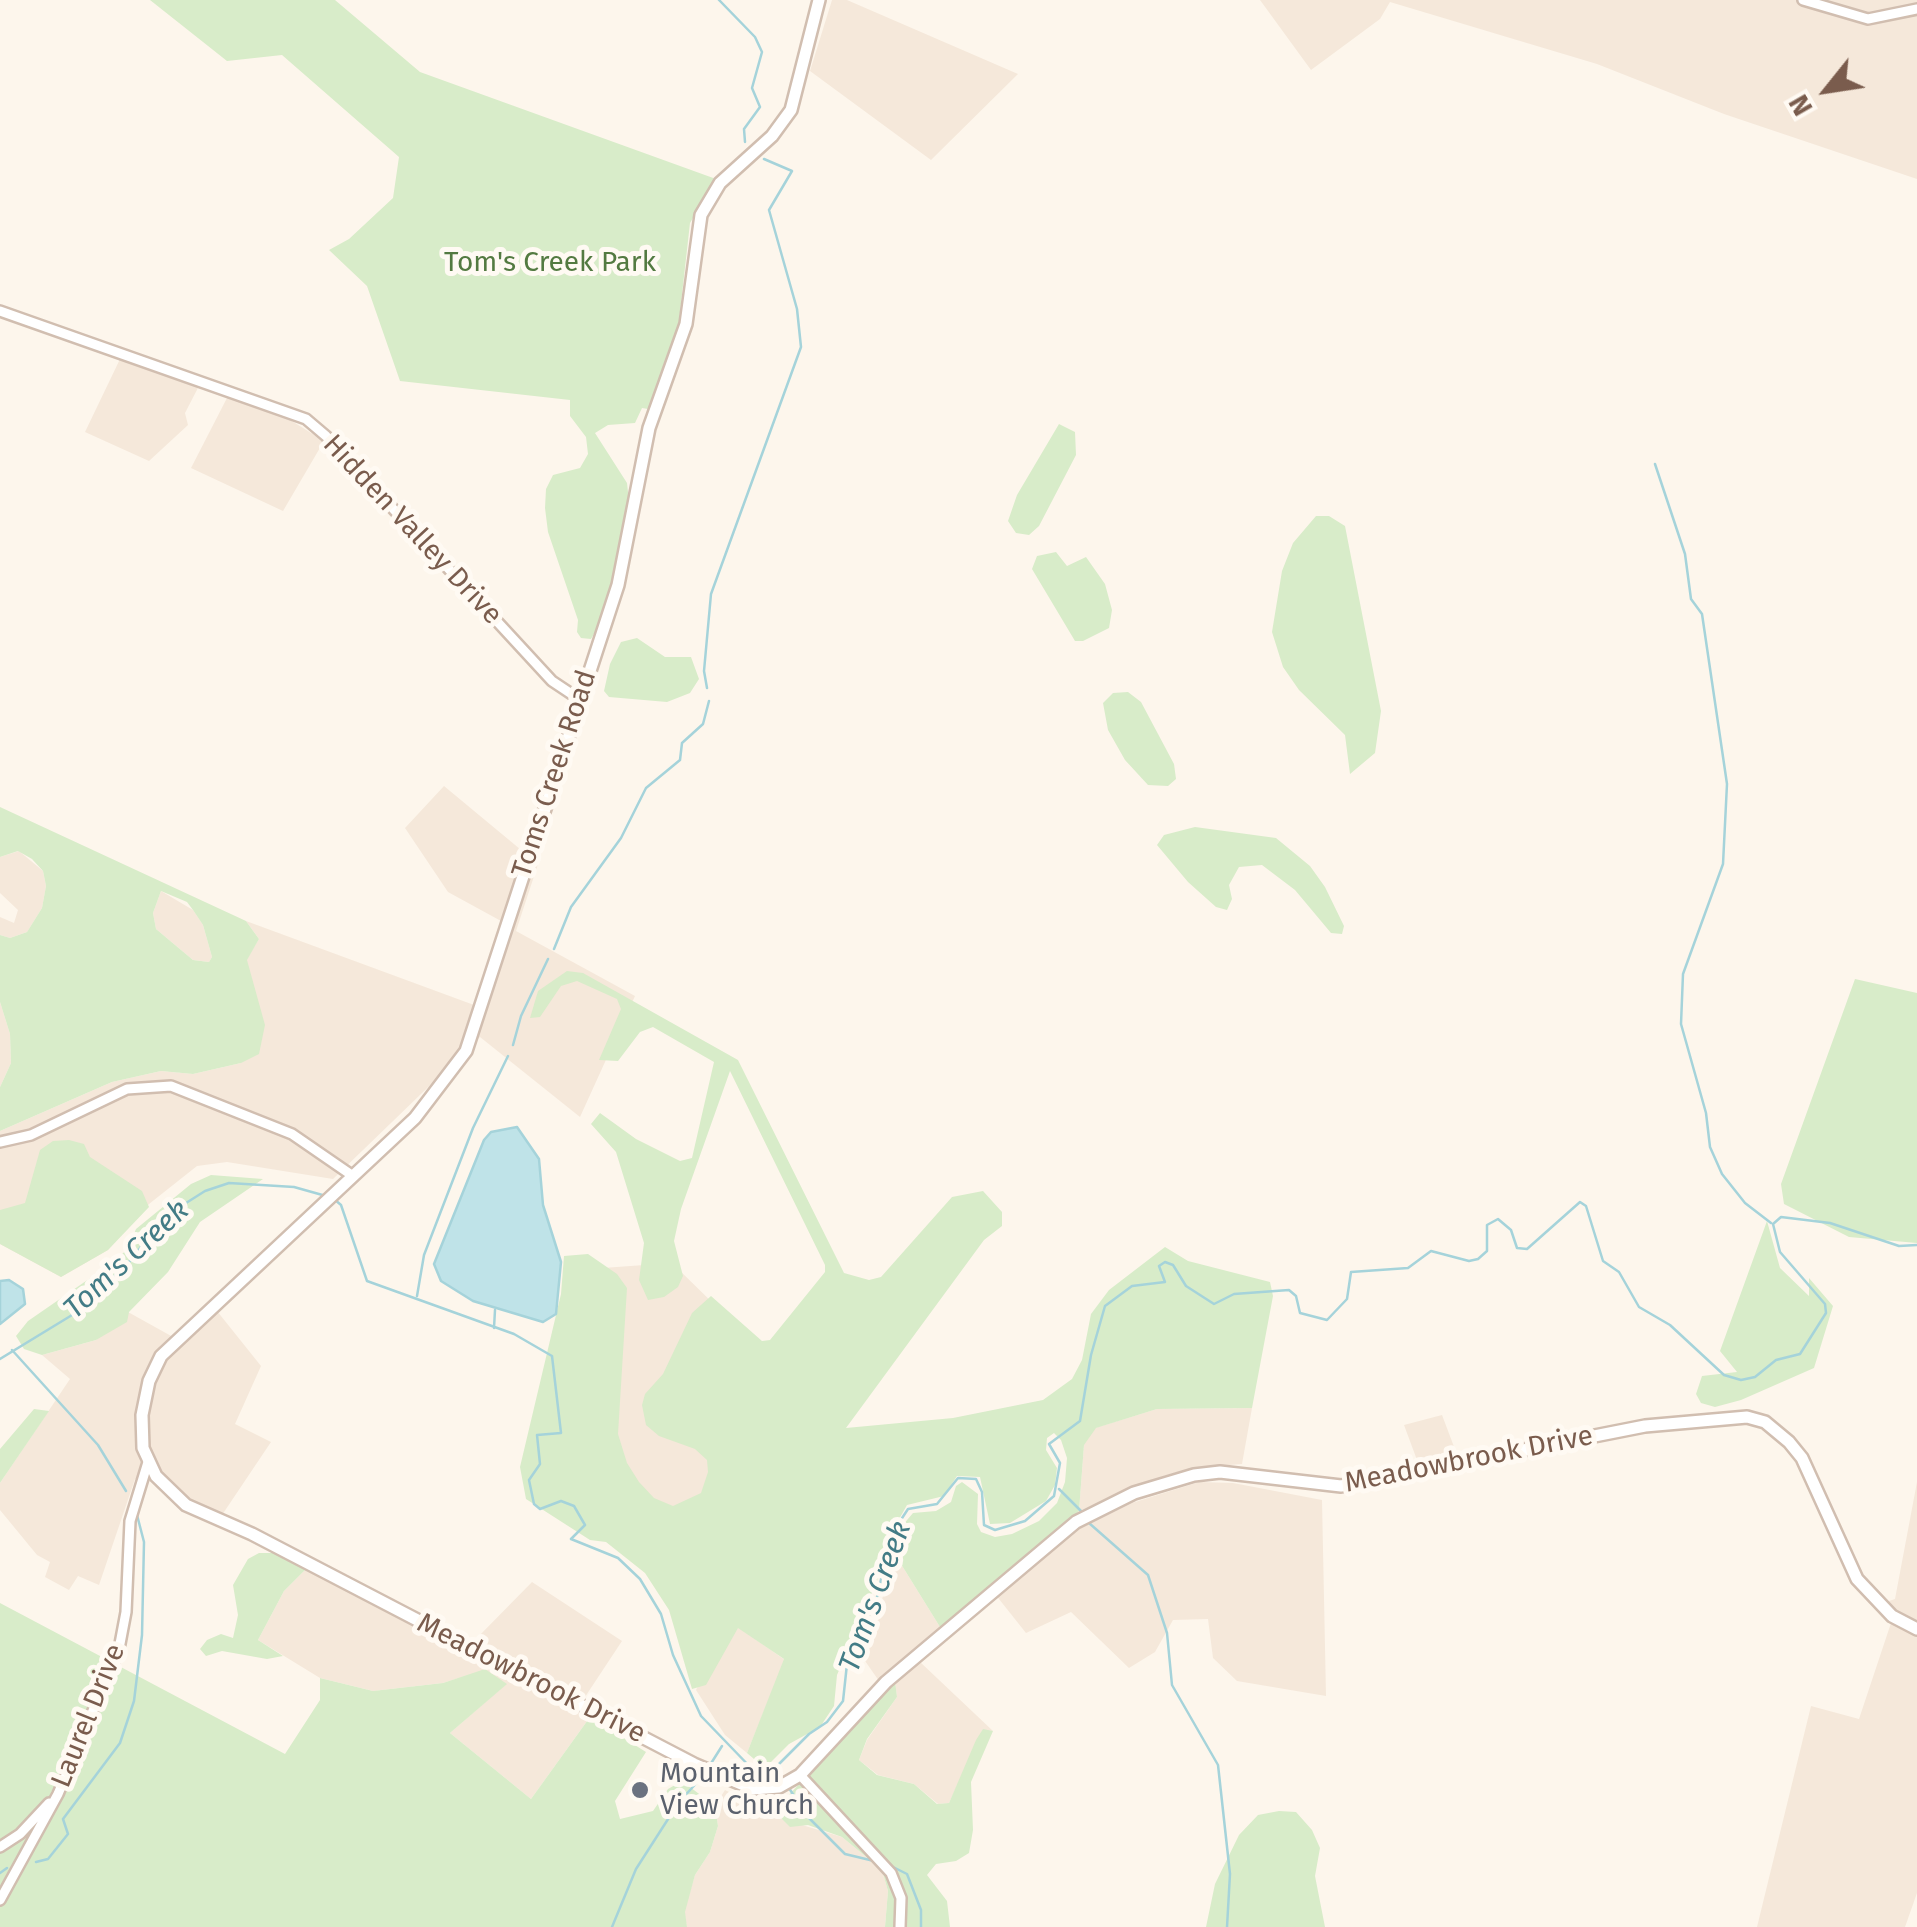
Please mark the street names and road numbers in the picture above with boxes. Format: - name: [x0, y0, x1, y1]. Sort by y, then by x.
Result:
- street label: Hidden Valley Drive: [315, 428, 509, 632]
- street label: Toms Creek Road: [506, 666, 604, 882]
- street label: Meadowbrook Drive: [1342, 1419, 1596, 1501]
- street label: Meadowbrook Drive: [411, 1607, 651, 1751]
- street label: Laurel Drive: [45, 1639, 133, 1793]

